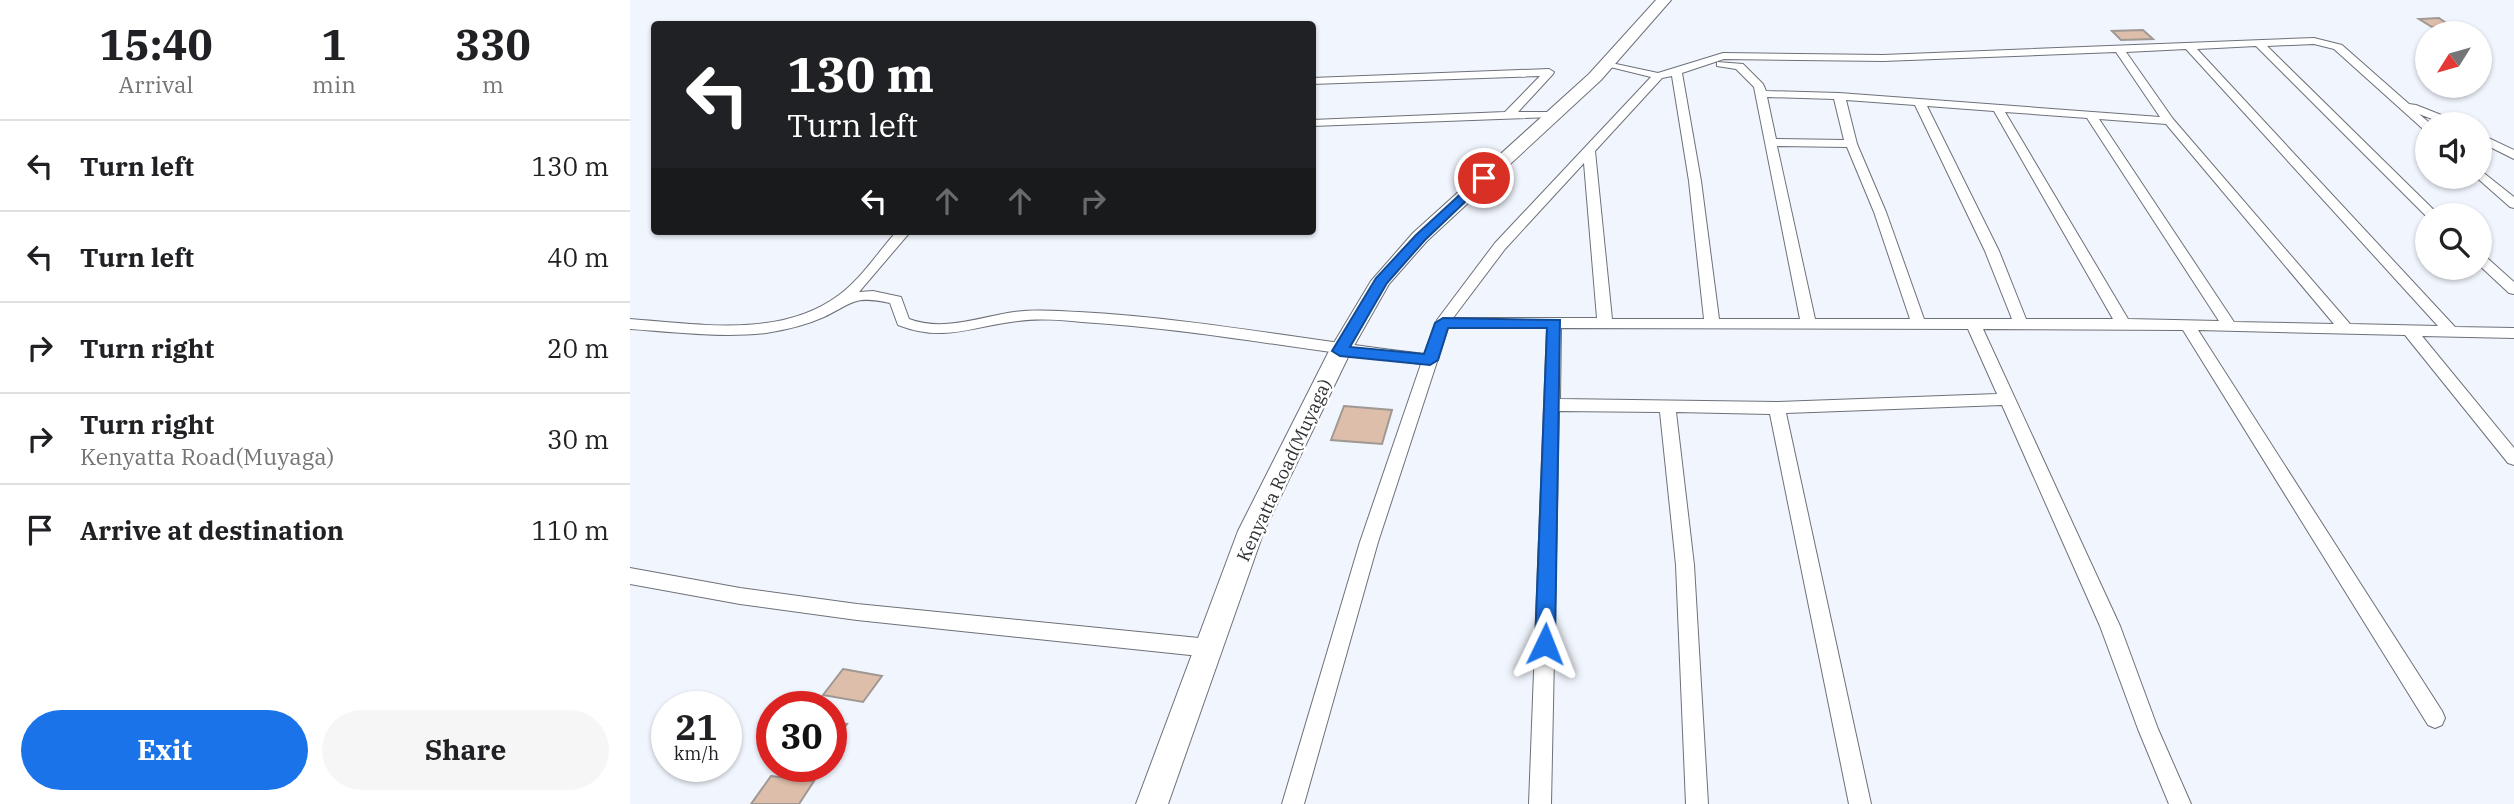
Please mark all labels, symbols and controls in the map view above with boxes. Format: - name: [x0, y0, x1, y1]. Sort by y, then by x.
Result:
- text: 15:40: [99, 17, 213, 72]
- text: 1: [321, 17, 347, 72]
- text: 330: [455, 17, 531, 72]
- north arrow: [2415, 21, 2492, 98]
- map controls: [2415, 21, 2492, 280]
- text: 130 m: [787, 42, 934, 105]
- icon: left: [672, 49, 763, 140]
- text: Arrival: [119, 69, 193, 99]
- text: min: [312, 69, 356, 99]
- text: m: [482, 69, 504, 99]
- text: Turn left: [787, 104, 918, 146]
- button: sound: [2415, 112, 2492, 189]
- icon: left: [21, 147, 59, 185]
- pin: [1454, 148, 1514, 208]
- text: Turn left: [80, 149, 194, 183]
- text: 130 m: [531, 149, 609, 183]
- icon: arrive: [1465, 159, 1503, 197]
- icon: left: [855, 182, 893, 220]
- icon: ahead: [928, 182, 966, 220]
- icon: ahead: [1001, 182, 1039, 220]
- icon: right: [1074, 182, 1112, 220]
- button: search: [2415, 203, 2492, 280]
- icon: left: [21, 238, 59, 276]
- text: Turn left: [80, 240, 194, 274]
- text: 40 m: [547, 240, 609, 274]
- icon: right: [21, 329, 59, 367]
- text: Turn right: [80, 331, 214, 365]
- text: 20 m: [547, 331, 609, 365]
- street label: Kenyatta Road(Muyaga): [1232, 375, 1336, 565]
- text: Turn right: [80, 407, 214, 441]
- icon: right: [21, 420, 59, 458]
- text: 30 m: [547, 422, 609, 456]
- text: Kenyatta Road(Muyaga): [80, 441, 334, 471]
- icon: arrive: [21, 511, 59, 549]
- text: Arrive at destination: [80, 513, 344, 547]
- text: 110 m: [531, 513, 609, 547]
- position arrow: [1508, 607, 1582, 681]
- speed limit sign: 30: [756, 691, 847, 782]
- text: 21: [675, 704, 718, 750]
- button: Exit: [21, 710, 308, 790]
- button: Share: [322, 710, 609, 790]
- text: km/h: [674, 742, 719, 765]

